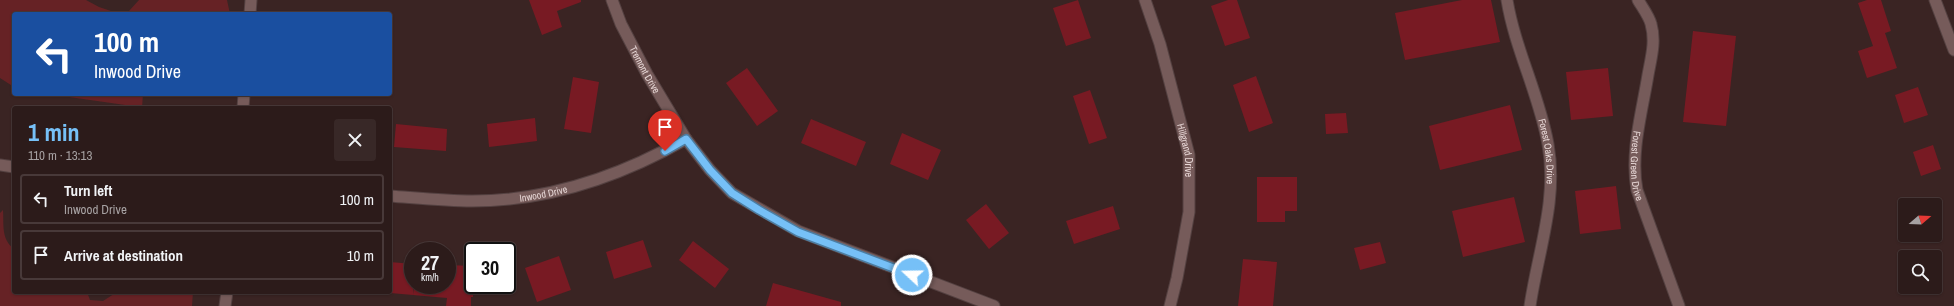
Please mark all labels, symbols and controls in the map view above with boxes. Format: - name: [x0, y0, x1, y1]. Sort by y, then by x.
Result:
- text: 100 m: [94, 23, 159, 61]
- icon: left: [28, 28, 80, 80]
- street label: Tremont Drive: [627, 43, 664, 96]
- text: Inwood Drive: [94, 59, 181, 84]
- pin: [648, 110, 682, 151]
- text: 1 min: [28, 116, 79, 148]
- icon: arrive: [654, 116, 676, 138]
- street label: Forest Oaks Drive: [1536, 117, 1557, 185]
- button: close: [334, 119, 376, 161]
- street label: Hillgrand Drive: [1174, 122, 1196, 178]
- street label: Forest Green Drive: [1628, 130, 1647, 203]
- text: 110 m · 13:13: [28, 147, 92, 164]
- text: Turn left: [64, 180, 112, 201]
- street label: Inwood Drive: [519, 182, 569, 204]
- icon: left: [30, 188, 52, 210]
- text: 100 m: [340, 189, 374, 210]
- north arrow: [1898, 198, 1942, 242]
- map controls: [1898, 198, 1942, 294]
- text: Inwood Drive: [64, 201, 127, 218]
- speed limit sign: 30: [464, 242, 516, 294]
- icon: arrive: [30, 244, 52, 266]
- text: Arrive at destination: [64, 245, 183, 266]
- text: 10 m: [347, 245, 374, 266]
- text: 27: [421, 249, 439, 276]
- button: search: [1898, 250, 1942, 294]
- position arrow: [891, 254, 933, 296]
- text: km/h: [421, 271, 439, 284]

